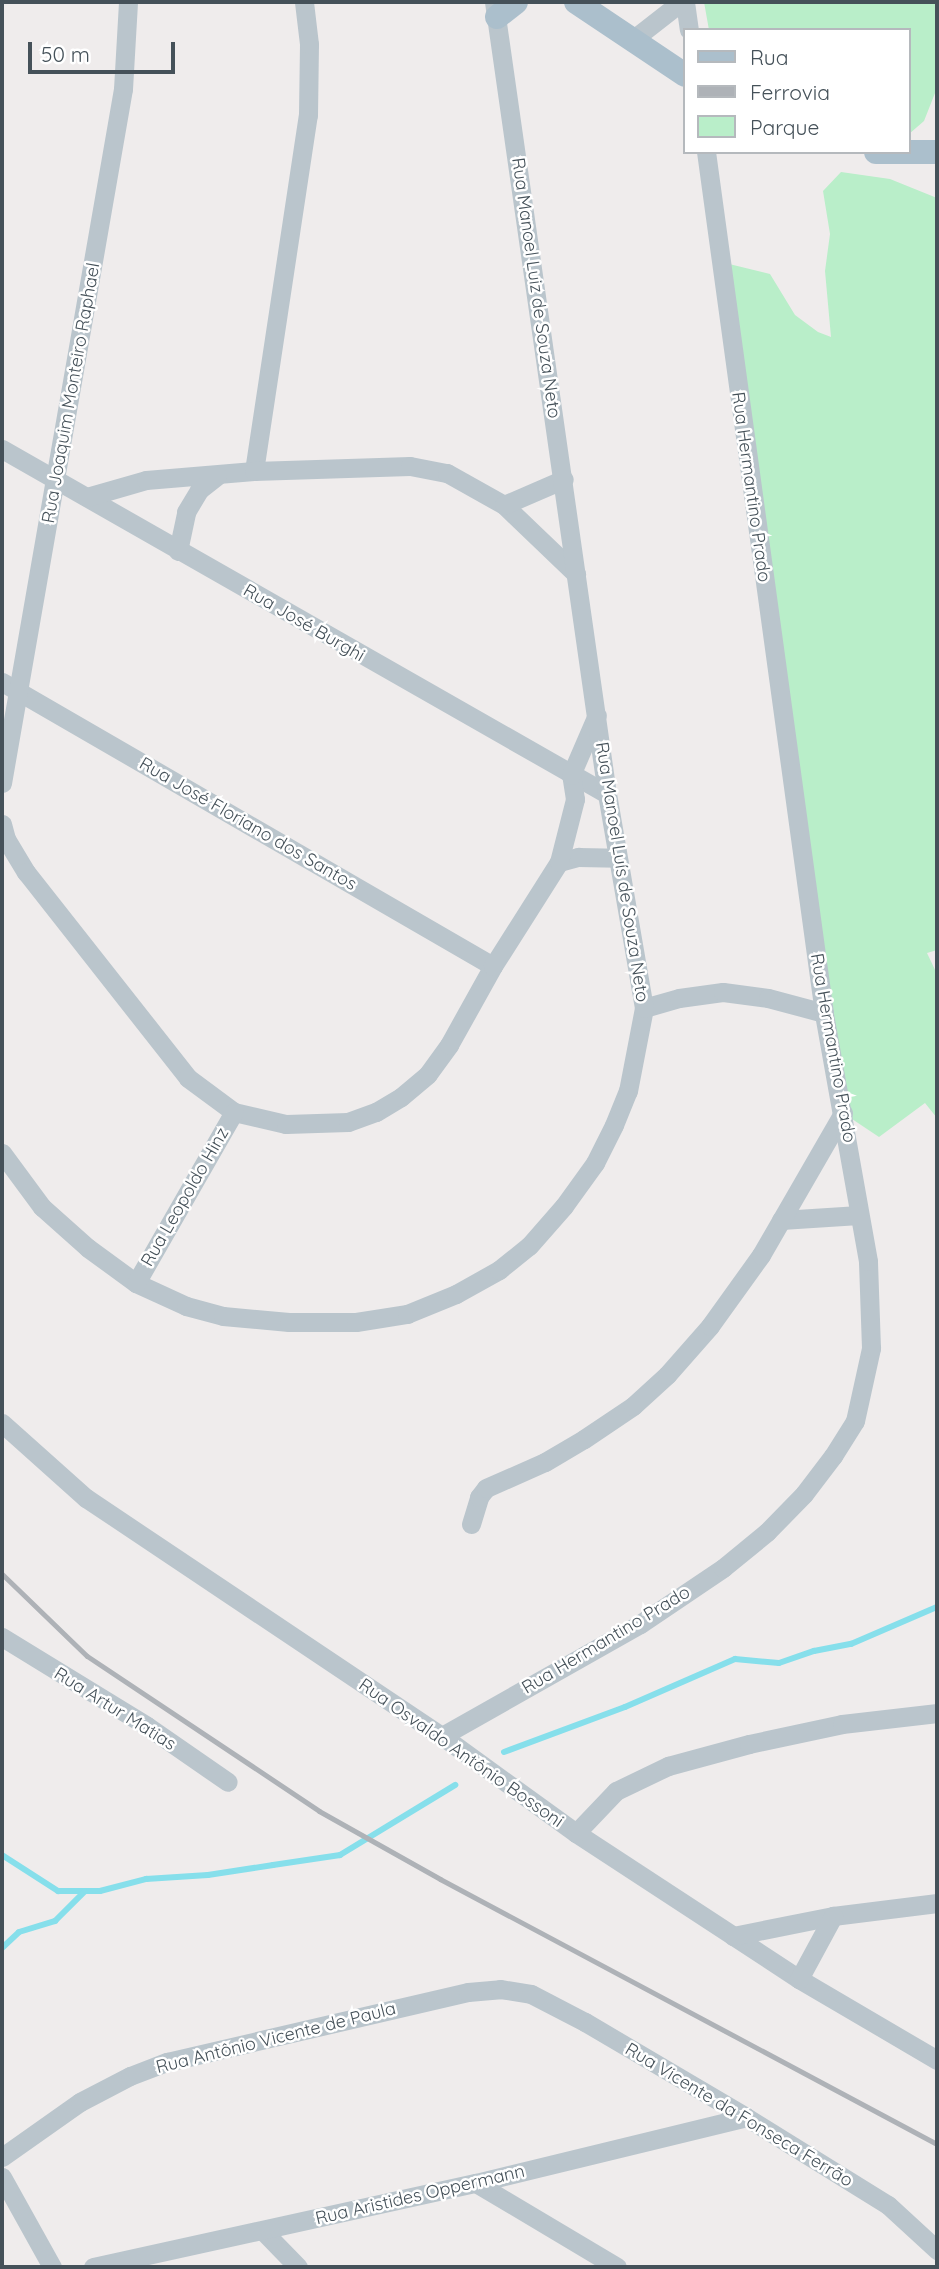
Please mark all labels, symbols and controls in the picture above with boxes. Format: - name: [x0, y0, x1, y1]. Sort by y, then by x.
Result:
- scale bar: [32, 28, 178, 72]
- legend: [684, 28, 911, 154]
- text: 50 m: [41, 41, 90, 67]
- text: Rua: [750, 44, 789, 70]
- text: Ferrovia: [750, 79, 830, 105]
- text: Parque: [750, 114, 819, 140]
- street label: Rua Manoel Luiz de Souza Neto: [507, 156, 565, 420]
- street label: Rua Joaquim Monteiro Raphael: [37, 261, 105, 525]
- street label: Rua Hermantino Prado: [727, 390, 775, 584]
- street label: Rua José Burghi: [239, 580, 369, 666]
- street label: Rua Manoel Luís de Souza Neto: [591, 740, 653, 1004]
- street label: Rua José Floriano dos Santos: [135, 753, 361, 895]
- street label: Rua Hermantino Prado: [806, 952, 860, 1144]
- street label: Rua Leopoldo Hinz: [136, 1124, 234, 1270]
- street label: Rua Hermantino Prado: [518, 1581, 694, 1699]
- street label: Rua Artur Matias: [50, 1663, 180, 1755]
- street label: Rua Osvaldo Antônio Bossoni: [355, 1674, 567, 1832]
- street label: Rua Antônio Vicente de Paula: [154, 1998, 398, 2078]
- street label: Rua Vicente da Fonseca Ferrão: [621, 2038, 857, 2192]
- street label: Rua Aristides Oppermann: [313, 2160, 527, 2230]

